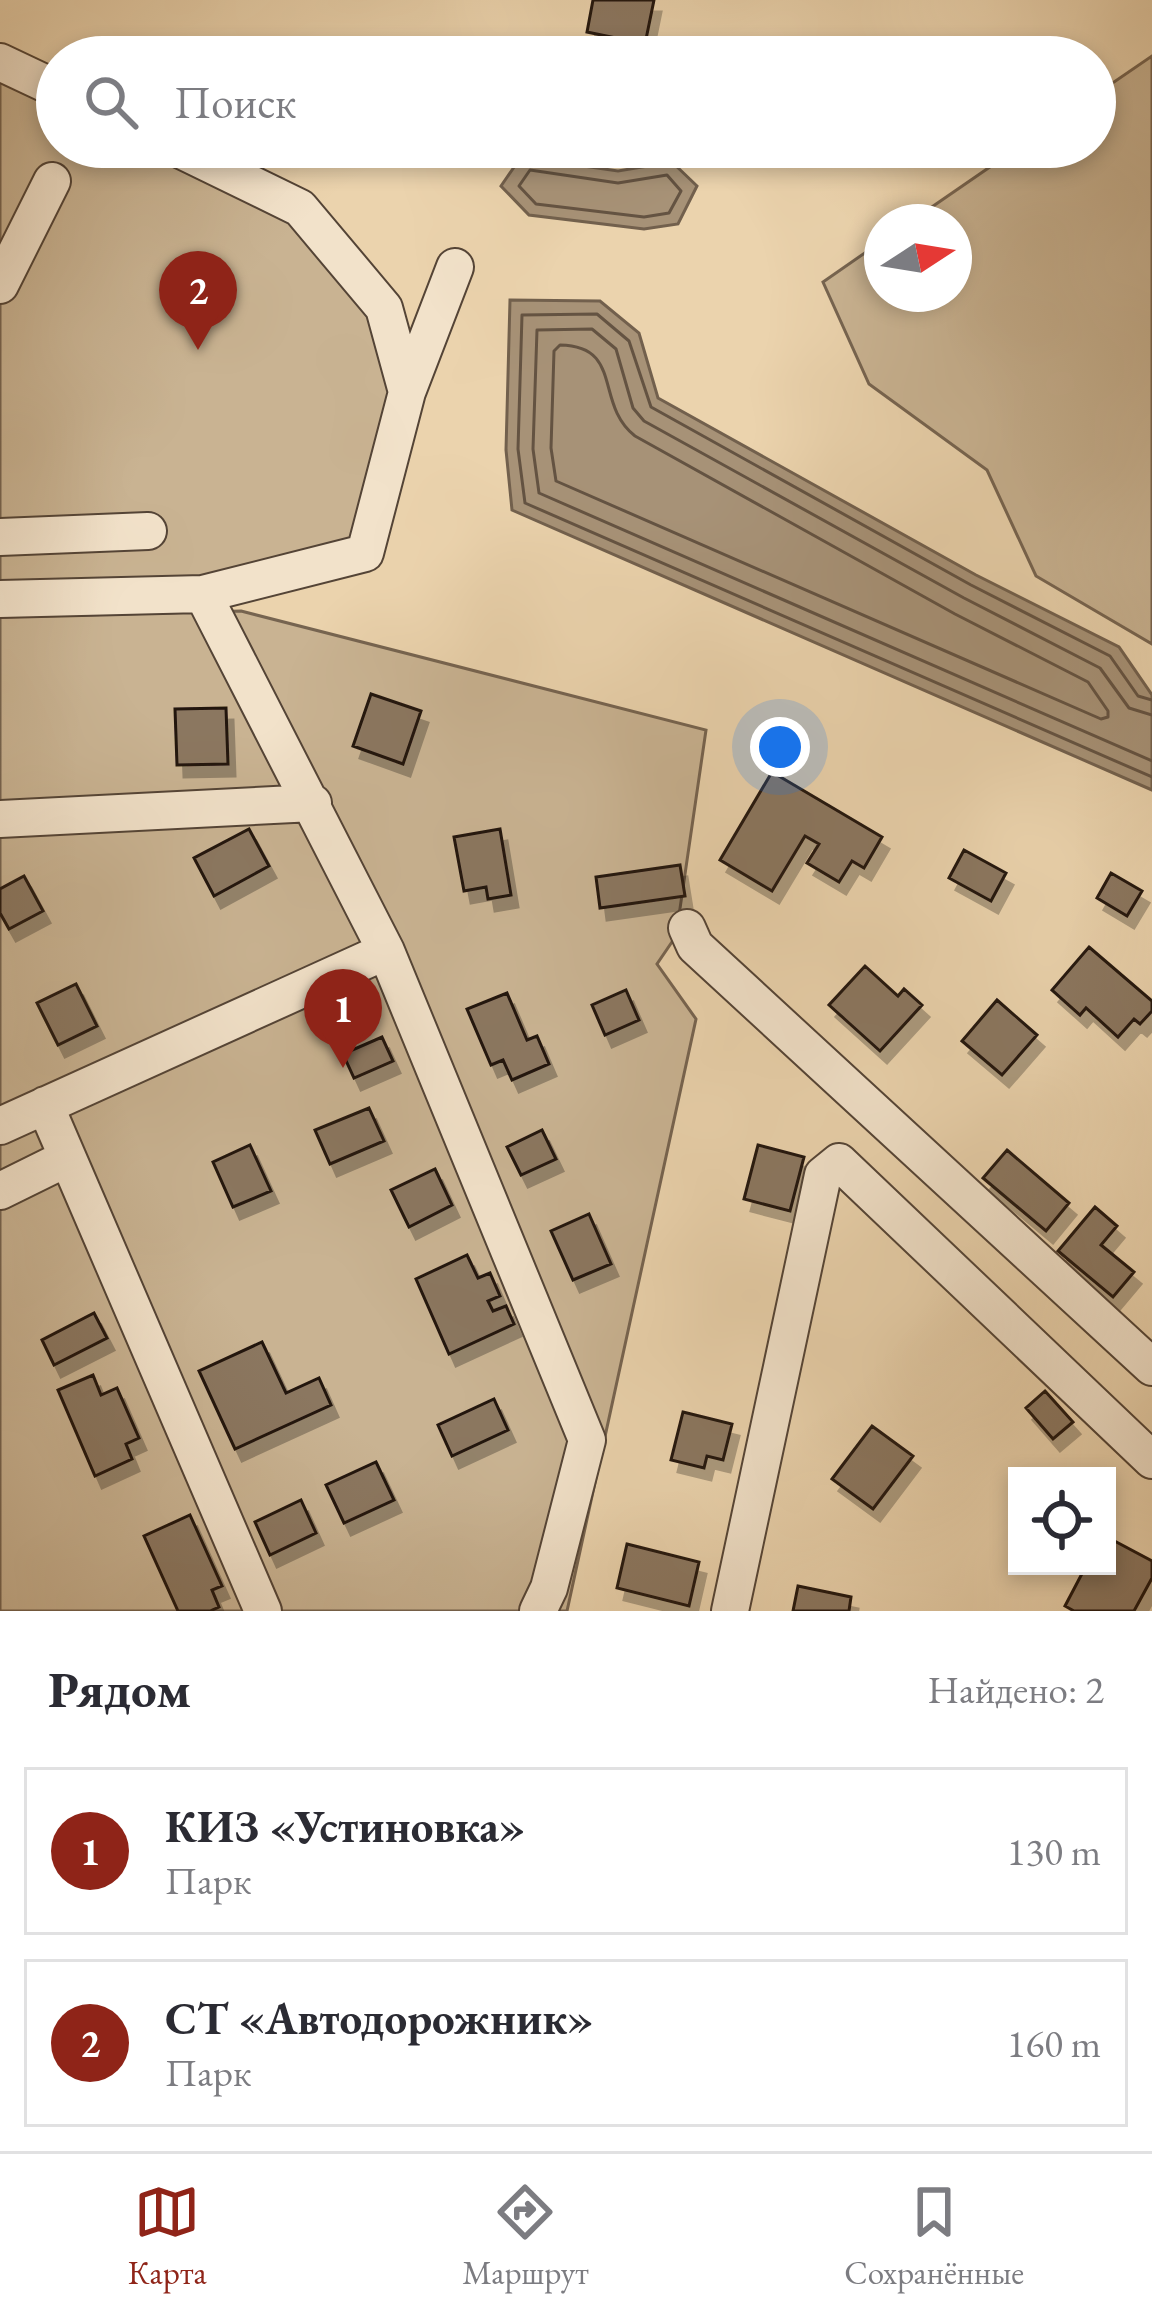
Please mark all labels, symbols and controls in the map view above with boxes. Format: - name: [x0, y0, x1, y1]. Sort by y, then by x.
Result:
- search box: [36, 36, 1116, 168]
- icon: search: [78, 69, 144, 135]
- text: Поиск: [174, 73, 296, 131]
- north arrow: [864, 204, 972, 312]
- pin: 2: [159, 251, 237, 350]
- your location: [750, 717, 810, 777]
- pin: 1: [304, 969, 382, 1068]
- map controls: [1008, 1467, 1116, 1575]
- button: locate: [1008, 1467, 1116, 1575]
- text: Рядом: [48, 1656, 191, 1722]
- text: Найдено: 2: [927, 1664, 1104, 1715]
- text: КИЗ «Устиновка»: [165, 1797, 525, 1855]
- text: 1: [80, 1826, 100, 1877]
- text: 130 m: [1007, 1826, 1101, 1877]
- text: Парк: [165, 1855, 252, 1906]
- text: СТ «Автодорожник»: [165, 1989, 594, 2047]
- text: 2: [80, 2018, 100, 2069]
- text: 160 m: [1007, 2018, 1101, 2069]
- text: Парк: [165, 2047, 252, 2098]
- tab: Карта: [128, 2179, 207, 2294]
- tab: Маршрут: [462, 2179, 589, 2294]
- tab: Сохранённые: [844, 2179, 1024, 2294]

